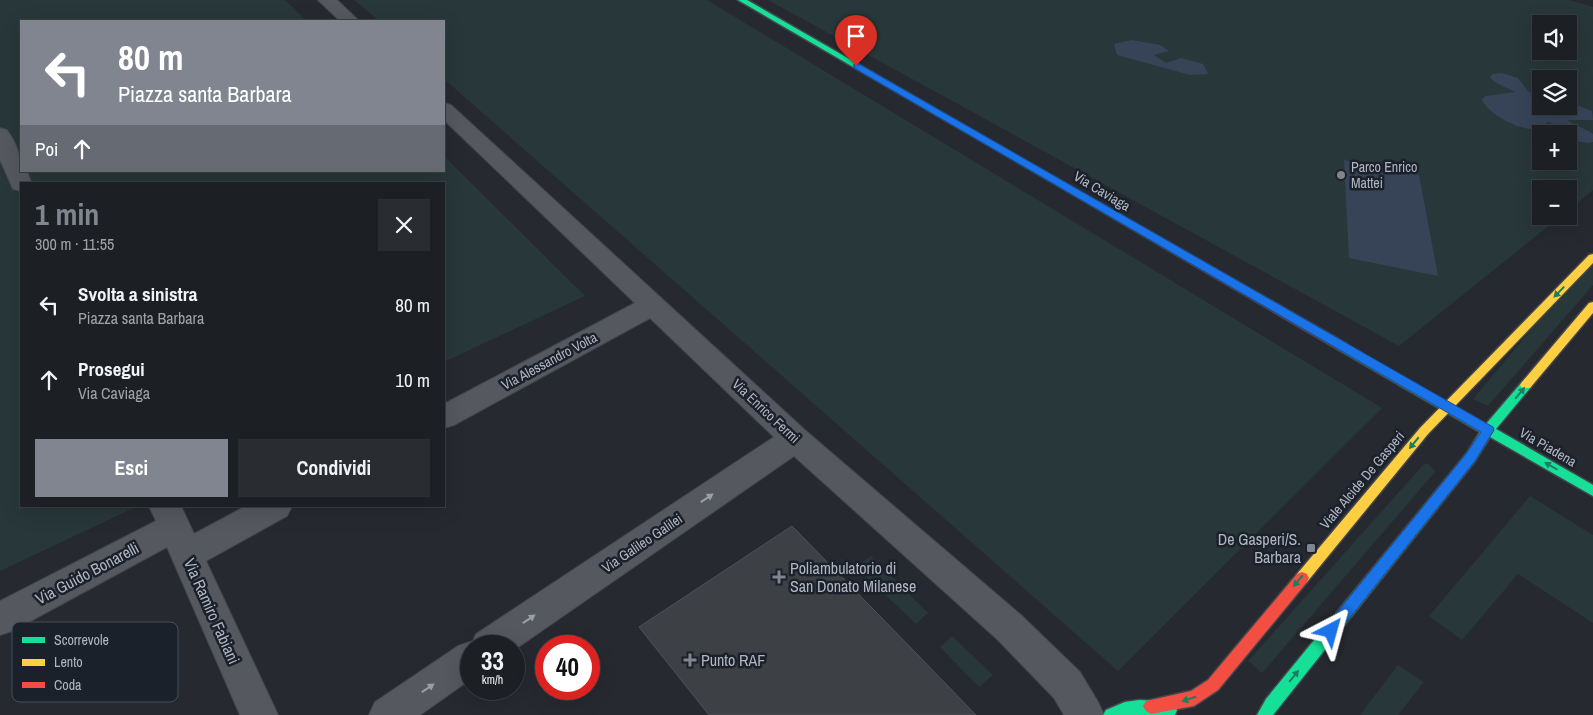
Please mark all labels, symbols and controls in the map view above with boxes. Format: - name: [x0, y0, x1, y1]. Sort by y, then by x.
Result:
- pin: [835, 15, 877, 66]
- map controls: [1532, 15, 1577, 225]
- button: sound: [1532, 15, 1577, 60]
- icon: arrive: [842, 22, 870, 50]
- text: 80 m: [118, 34, 183, 81]
- icon: left: [35, 40, 100, 105]
- button: layers: [1532, 70, 1577, 115]
- text: Piazza santa Barbara: [118, 79, 292, 109]
- button: +: [1532, 125, 1577, 170]
- icon: ahead: [68, 135, 96, 163]
- text: Poi: [35, 136, 58, 162]
- place label: Parco Enrico Mattei: [1351, 158, 1417, 192]
- street label: Via Caviaga: [1070, 167, 1134, 215]
- marker: Parco Enrico Mattei: [1335, 169, 1347, 181]
- button: −: [1532, 180, 1577, 225]
- text: 1 min: [35, 194, 99, 234]
- button: close: [378, 199, 430, 251]
- text: 300 m · 11:55: [35, 233, 114, 255]
- text: Svolta a sinistra: [78, 281, 198, 307]
- one-way arrow: [1553, 286, 1565, 298]
- icon: left: [35, 291, 63, 319]
- text: 80 m: [395, 292, 430, 318]
- text: Piazza santa Barbara: [78, 307, 204, 329]
- street label: Via Alessandro Volta: [498, 328, 600, 394]
- text: Prosegui: [78, 356, 145, 382]
- icon: ahead: [35, 366, 63, 394]
- text: 10 m: [395, 367, 430, 393]
- street label: Via Enrico Fermi: [728, 375, 804, 447]
- text: Via Caviaga: [78, 382, 150, 404]
- one-way arrow: [1514, 386, 1525, 399]
- street label: Via Piadena: [1516, 423, 1580, 471]
- street label: Viale Alcide De Gasperi: [1316, 427, 1408, 533]
- one-way arrow: [1408, 436, 1419, 449]
- button: Esci: [35, 439, 228, 497]
- button: Condividi: [238, 439, 430, 497]
- one-way arrow: [1543, 462, 1558, 470]
- one-way arrow: [701, 493, 714, 503]
- street label: Via Galileo Galilei: [598, 510, 686, 576]
- place label: De Gasperi/S. Barbara: [1218, 528, 1302, 568]
- street label: Via Guido Bonarelli: [31, 536, 143, 610]
- marker: De Gasperi/S. Barbara: [1305, 542, 1317, 554]
- street label: Via Ramiro Fabiani: [179, 555, 245, 667]
- place label: Poliambulatorio di San Donato Milanese: [790, 557, 916, 597]
- marker: Poliambulatorio di San Donato Milanese: [772, 570, 786, 584]
- one-way arrow: [1292, 574, 1303, 587]
- position arrow: [1304, 604, 1356, 656]
- one-way arrow: [523, 614, 536, 624]
- legend: [12, 622, 178, 702]
- text: Scorrevole: [54, 631, 109, 649]
- speed limit sign: 40: [535, 635, 600, 700]
- text: 33: [481, 644, 504, 678]
- place label: Punto RAF: [701, 649, 765, 671]
- text: Lento: [54, 653, 83, 671]
- marker: Punto RAF: [683, 653, 697, 667]
- one-way arrow: [1288, 670, 1299, 683]
- text: km/h: [482, 672, 503, 688]
- text: Coda: [54, 676, 82, 694]
- one-way arrow: [422, 683, 435, 693]
- one-way arrow: [1181, 695, 1196, 703]

